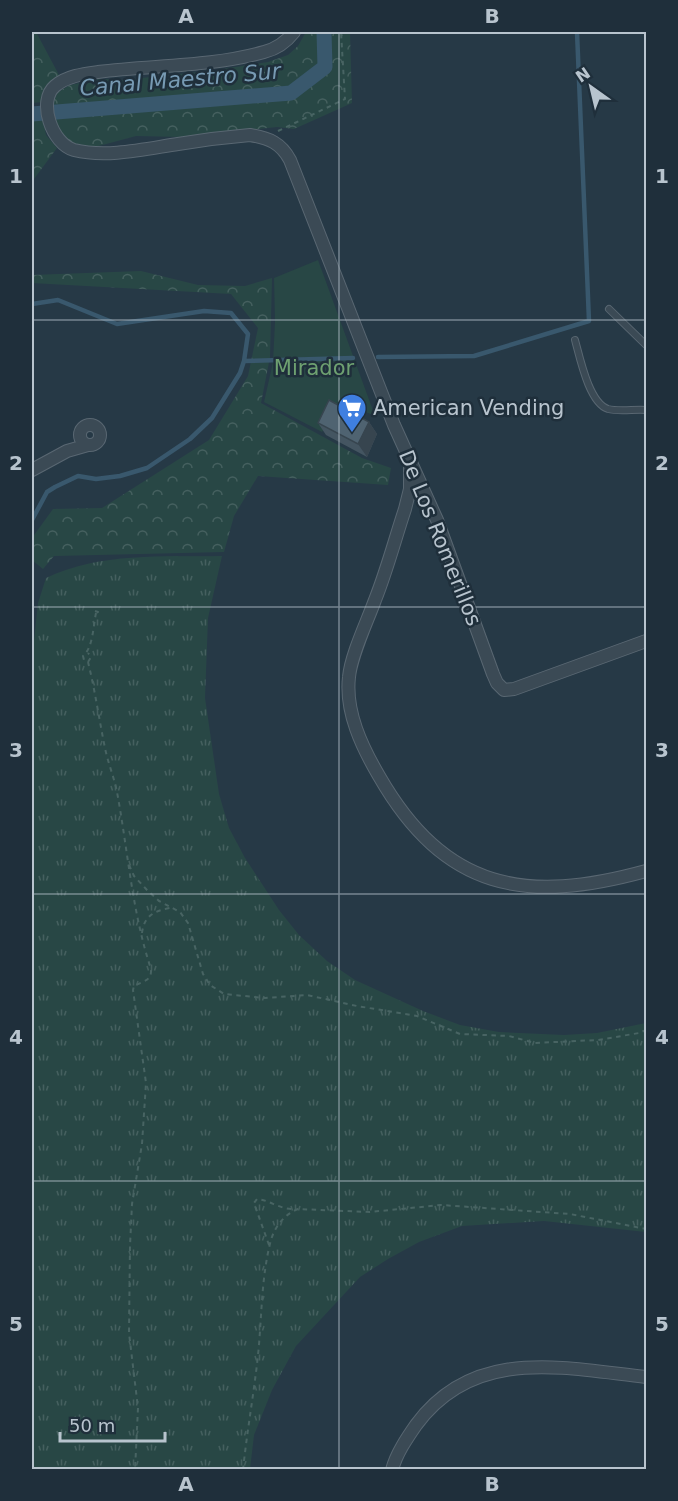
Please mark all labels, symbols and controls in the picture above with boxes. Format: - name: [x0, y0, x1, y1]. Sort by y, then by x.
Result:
- text: A: [178, 4, 194, 28]
- text: B: [484, 4, 500, 28]
- north arrow: [561, 57, 621, 117]
- water label: Canal Maestro Sur: [78, 58, 284, 101]
- text: N: [572, 63, 594, 87]
- text: 1: [9, 164, 23, 188]
- text: 1: [655, 164, 669, 188]
- park label: Mirador: [274, 356, 354, 380]
- supermarket icon: American Vending: [336, 392, 368, 434]
- place label: American Vending: [373, 396, 564, 420]
- street label: De Los Romerillos: [394, 447, 486, 629]
- text: 2: [9, 451, 23, 475]
- text: 2: [655, 451, 669, 475]
- text: 3: [9, 738, 23, 762]
- text: 3: [655, 738, 669, 762]
- text: 4: [9, 1025, 23, 1049]
- text: 4: [655, 1025, 669, 1049]
- text: 5: [9, 1312, 23, 1336]
- text: 5: [655, 1312, 669, 1336]
- scale bar: [60, 1405, 165, 1443]
- text: 50 m: [69, 1415, 115, 1436]
- text: A: [178, 1472, 194, 1496]
- text: B: [484, 1472, 500, 1496]

